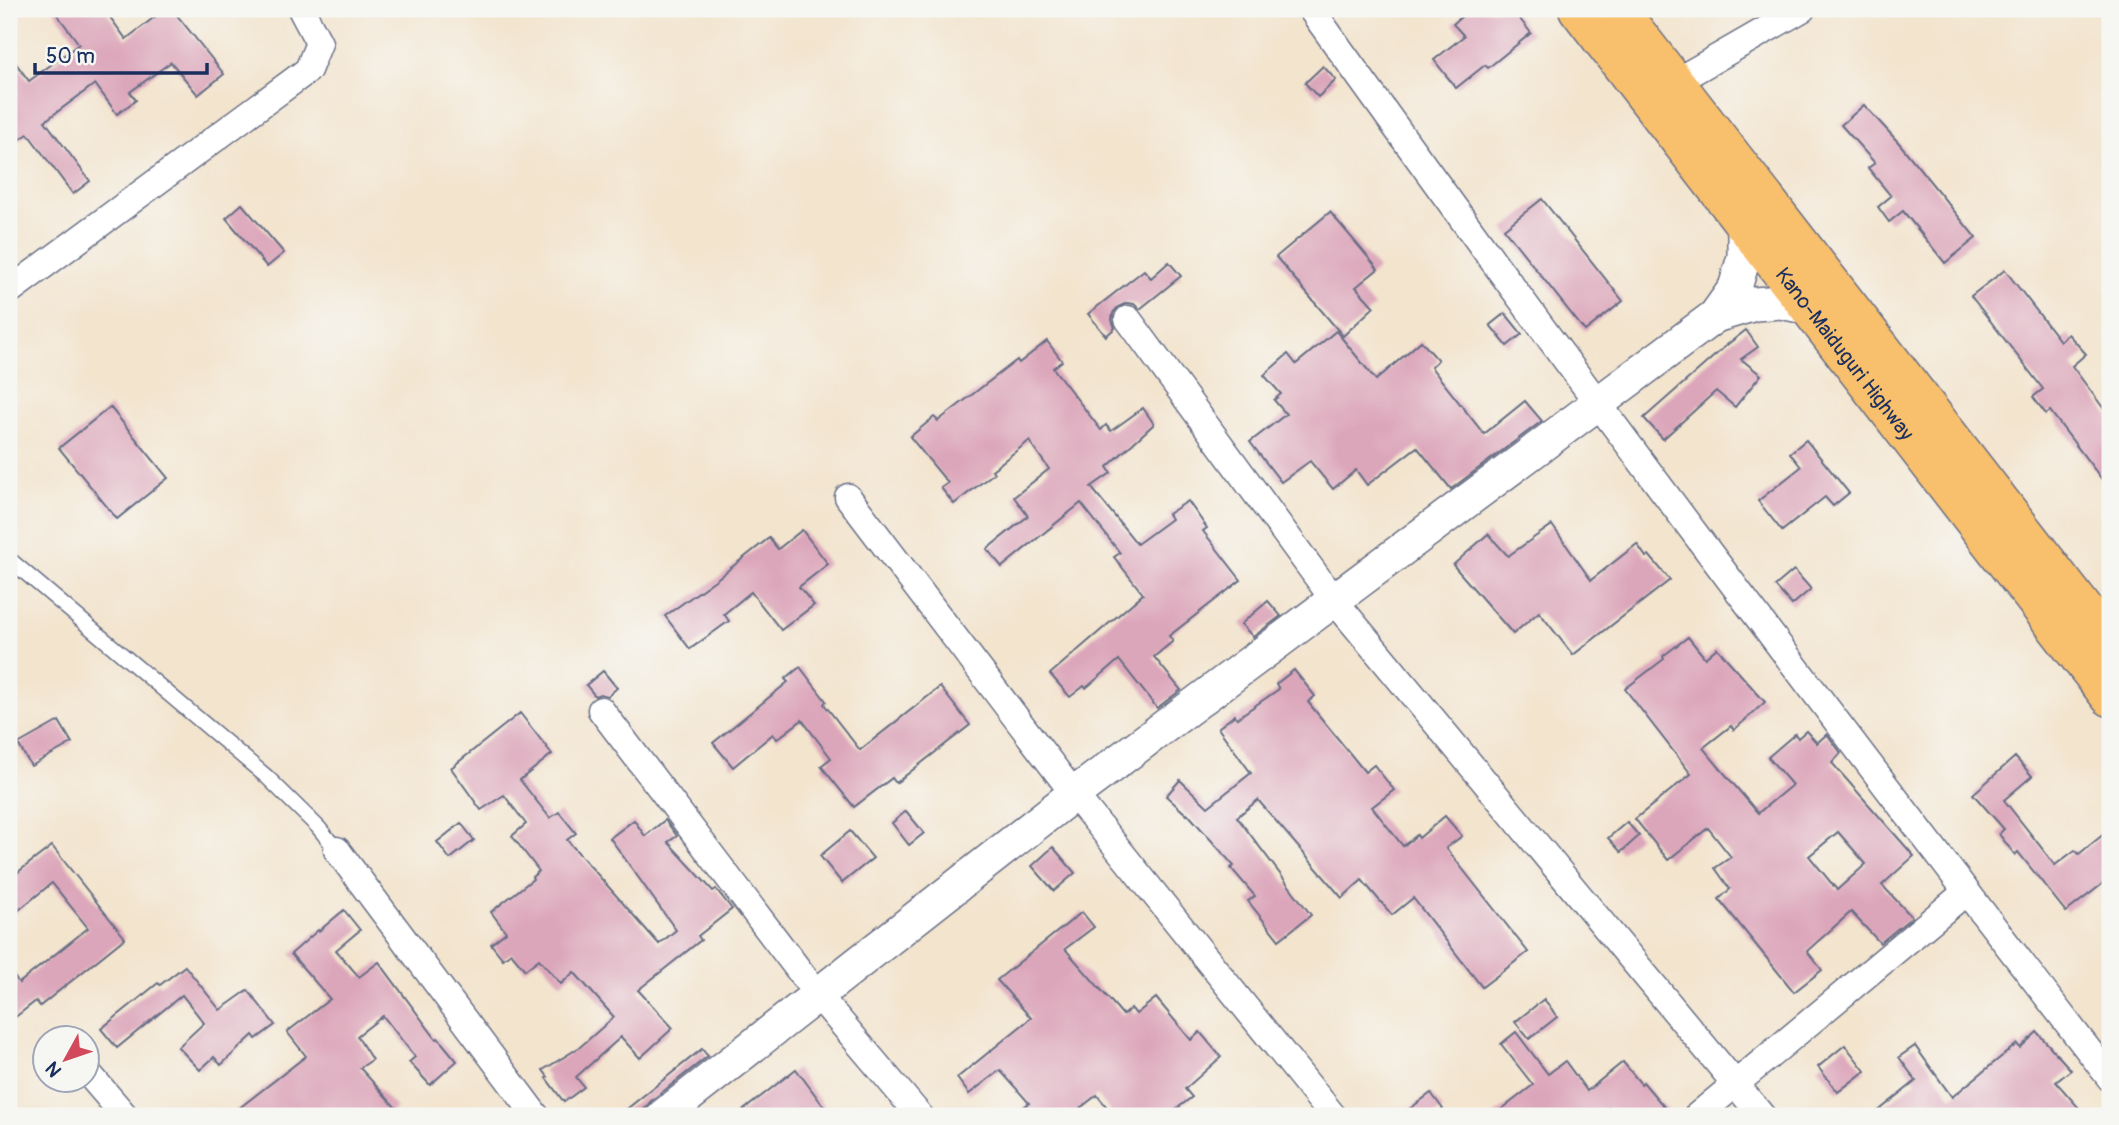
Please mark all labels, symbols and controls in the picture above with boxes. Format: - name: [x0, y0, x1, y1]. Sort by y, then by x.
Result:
- scale bar: [35, 32, 206, 76]
- text: 50 m: [46, 43, 95, 70]
- street label: Kano-Maiduguri Highway: [1769, 262, 1920, 446]
- north arrow: [32, 1024, 102, 1094]
- text: N: [40, 1057, 67, 1082]

